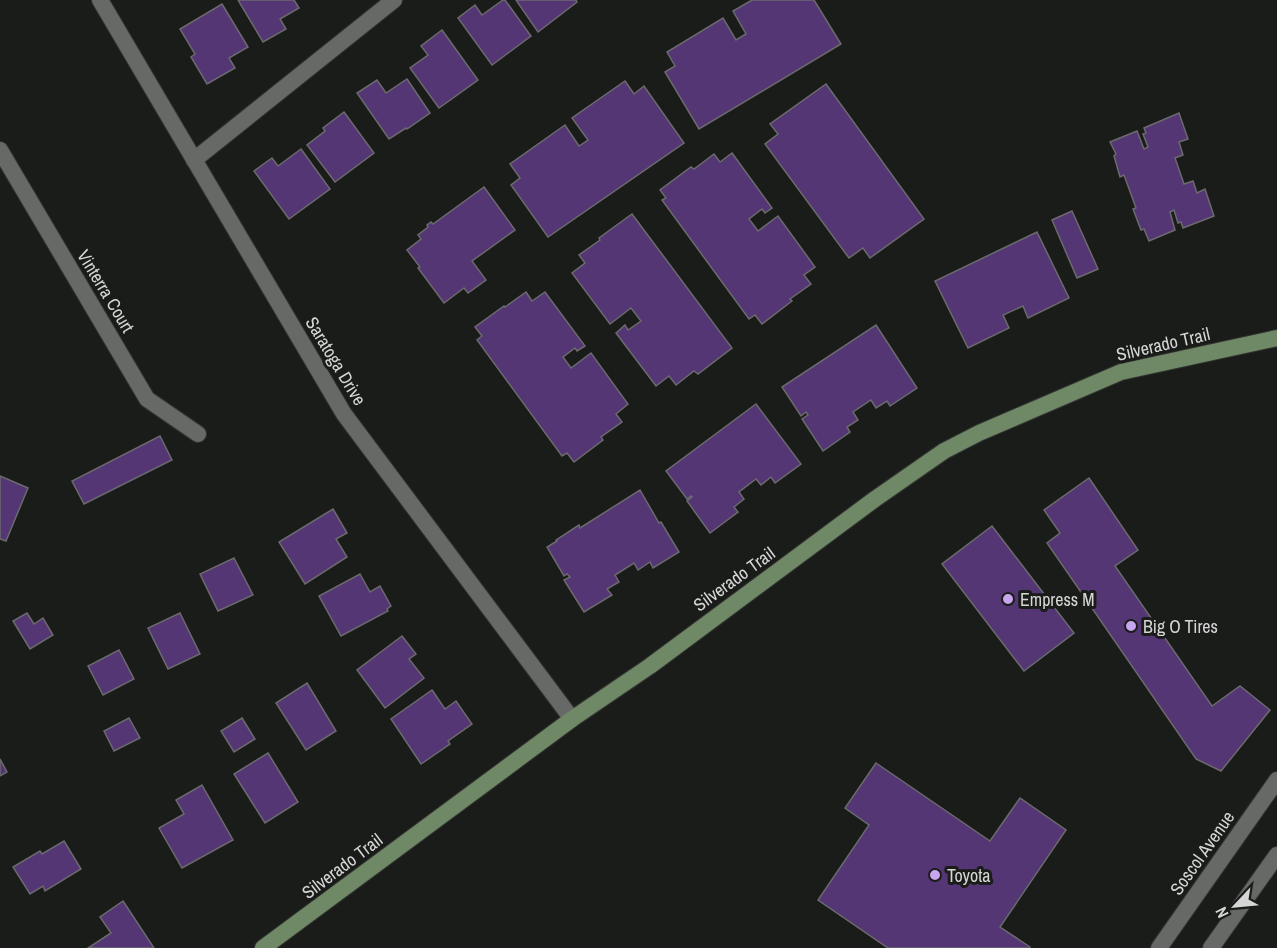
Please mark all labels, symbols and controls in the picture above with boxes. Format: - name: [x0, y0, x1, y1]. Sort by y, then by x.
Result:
- street label: Vinterra Court: [71, 245, 141, 337]
- street label: Saratoga Drive: [300, 312, 372, 410]
- street label: Silverado Trail: [1114, 321, 1212, 367]
- street label: Silverado Trail: [688, 541, 780, 617]
- place label: Empress M: [1020, 587, 1095, 612]
- marker: Empress M: [1001, 592, 1015, 606]
- place label: Big O Tires: [1143, 614, 1218, 639]
- marker: Big O Tires: [1124, 619, 1138, 633]
- street label: Soscol Avenue: [1164, 806, 1240, 900]
- street label: Silverado Trail: [296, 827, 388, 905]
- place label: Toyota: [947, 863, 991, 888]
- marker: Toyota: [928, 868, 942, 882]
- north arrow: [1205, 876, 1265, 936]
- text: N: [1210, 903, 1233, 922]

